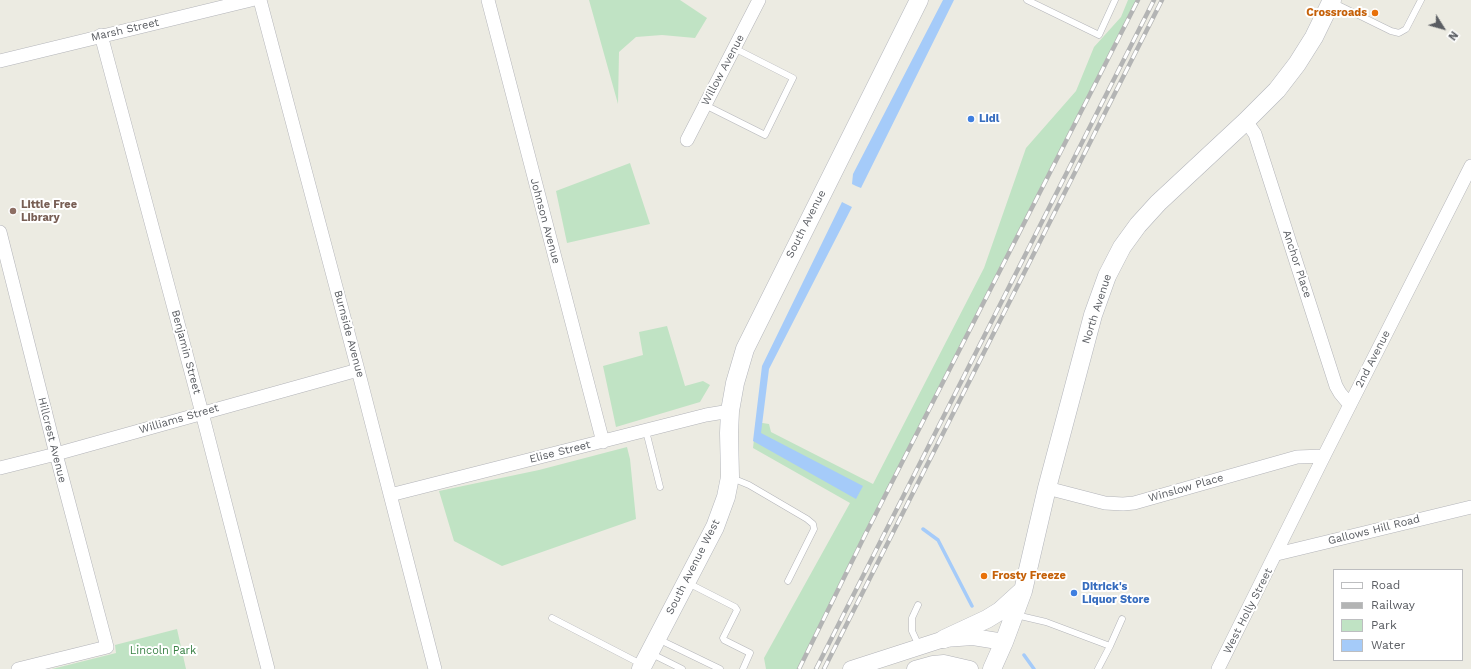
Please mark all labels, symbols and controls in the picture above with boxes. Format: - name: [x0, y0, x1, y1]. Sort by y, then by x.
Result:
- place label: Crossroads: [1306, 6, 1367, 20]
- marker: Crossroads: [1370, 8, 1380, 18]
- north arrow: [1423, 8, 1463, 48]
- street label: Marsh Street: [90, 16, 160, 44]
- text: N: [1445, 28, 1461, 43]
- street label: Willow Avenue: [699, 32, 747, 108]
- place label: Lidl: [979, 112, 999, 126]
- marker: Lidl: [966, 114, 976, 124]
- street label: Johnson Avenue: [527, 177, 563, 265]
- street label: South Avenue: [783, 188, 829, 260]
- place label: Little Free Library: [21, 198, 77, 224]
- marker: Little Free Library: [8, 206, 18, 216]
- street label: Anchor Place: [1280, 228, 1314, 300]
- street label: North Avenue: [1079, 272, 1115, 346]
- street label: Burnside Avenue: [331, 289, 367, 379]
- street label: Benjamin Street: [168, 308, 204, 396]
- street label: 2nd Avenue: [1353, 328, 1393, 390]
- street label: Hillcrest Avenue: [35, 396, 69, 484]
- street label: Williams Street: [138, 401, 220, 437]
- street label: Elise Street: [528, 438, 592, 466]
- street label: Winslow Place: [1147, 471, 1225, 505]
- street label: Gallows Hill Road: [1327, 512, 1421, 548]
- street label: South Avenue West: [663, 517, 723, 617]
- street label: West Holly Street: [1221, 566, 1275, 656]
- place label: Frosty Freeze: [992, 569, 1066, 583]
- legend: [1333, 569, 1463, 661]
- marker: Frosty Freeze: [979, 571, 989, 581]
- text: Road: [1371, 578, 1400, 592]
- place label: Ditrick's Liquor Store: [1082, 580, 1150, 606]
- marker: Ditrick's Liquor Store: [1069, 588, 1079, 598]
- text: Railway: [1371, 598, 1415, 612]
- text: Park: [1371, 618, 1397, 632]
- text: Water: [1371, 638, 1405, 652]
- park label: Lincoln Park: [130, 644, 196, 658]

